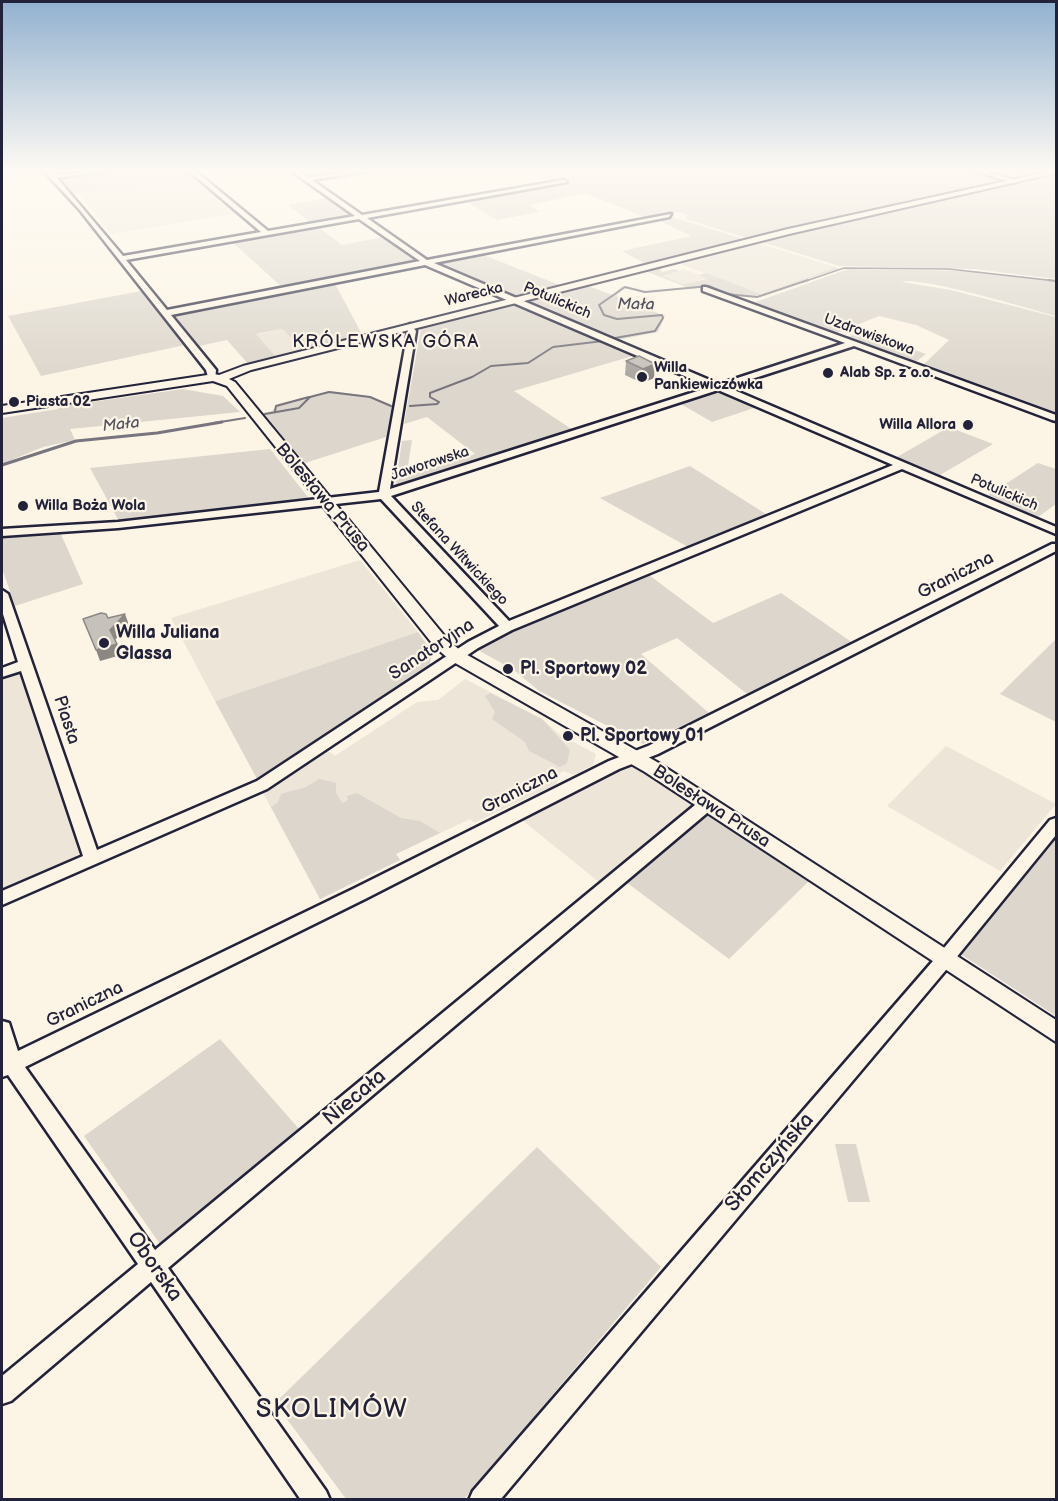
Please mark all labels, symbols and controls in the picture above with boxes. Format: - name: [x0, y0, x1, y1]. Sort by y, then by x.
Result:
- street label: Warecka: [443, 279, 505, 311]
- street label: Potulickich: [520, 279, 594, 323]
- water label: Mała: [617, 295, 655, 315]
- street label: Uzdrowiskowa: [821, 310, 917, 360]
- district label: KRÓLEWSKA GÓRA: [292, 331, 480, 353]
- place label: Willa Pankiewiczówka: [654, 359, 763, 394]
- place label: Alab Sp. z o.o.: [840, 364, 933, 382]
- marker: Alab Sp. z o.o.: [821, 366, 835, 380]
- marker: Willa Pankiewiczówka: [635, 370, 649, 384]
- place label: Piasta 02: [26, 393, 91, 411]
- marker: Piasta 02: [7, 395, 21, 409]
- water label: Mała: [101, 414, 141, 436]
- place label: Willa Allora: [879, 416, 956, 434]
- marker: Willa Allora: [961, 418, 975, 432]
- street label: Bolesława Prusa: [270, 439, 374, 557]
- street label: Jaworowska: [389, 443, 471, 485]
- street label: Potulickich: [967, 471, 1041, 515]
- place label: Willa Boża Wola: [35, 497, 146, 515]
- street label: Stefana Witwickiego: [406, 498, 512, 610]
- marker: Willa Boża Wola: [16, 499, 30, 513]
- street label: Graniczna: [914, 548, 998, 604]
- street label: Sanatoryjna: [386, 615, 478, 685]
- place label: Willa Juliana Glassa: [116, 622, 220, 664]
- marker: Willa Juliana Glassa: [97, 636, 111, 650]
- place label: Pl. Sportowy 02: [520, 658, 647, 680]
- marker: Pl. Sportowy 02: [501, 662, 515, 676]
- street label: Piasta: [48, 693, 84, 747]
- place label: Pl. Sportowy 01: [580, 725, 704, 747]
- marker: Pl. Sportowy 01: [561, 729, 575, 743]
- street label: Bolesława Prusa: [648, 761, 774, 853]
- street label: Graniczna: [478, 763, 562, 819]
- street label: Graniczna: [43, 977, 127, 1033]
- street label: Niecała: [318, 1064, 392, 1132]
- street label: Słomczyńska: [720, 1108, 820, 1218]
- street label: Oborska: [121, 1227, 187, 1307]
- district label: SKOLIMÓW: [256, 1394, 408, 1426]

